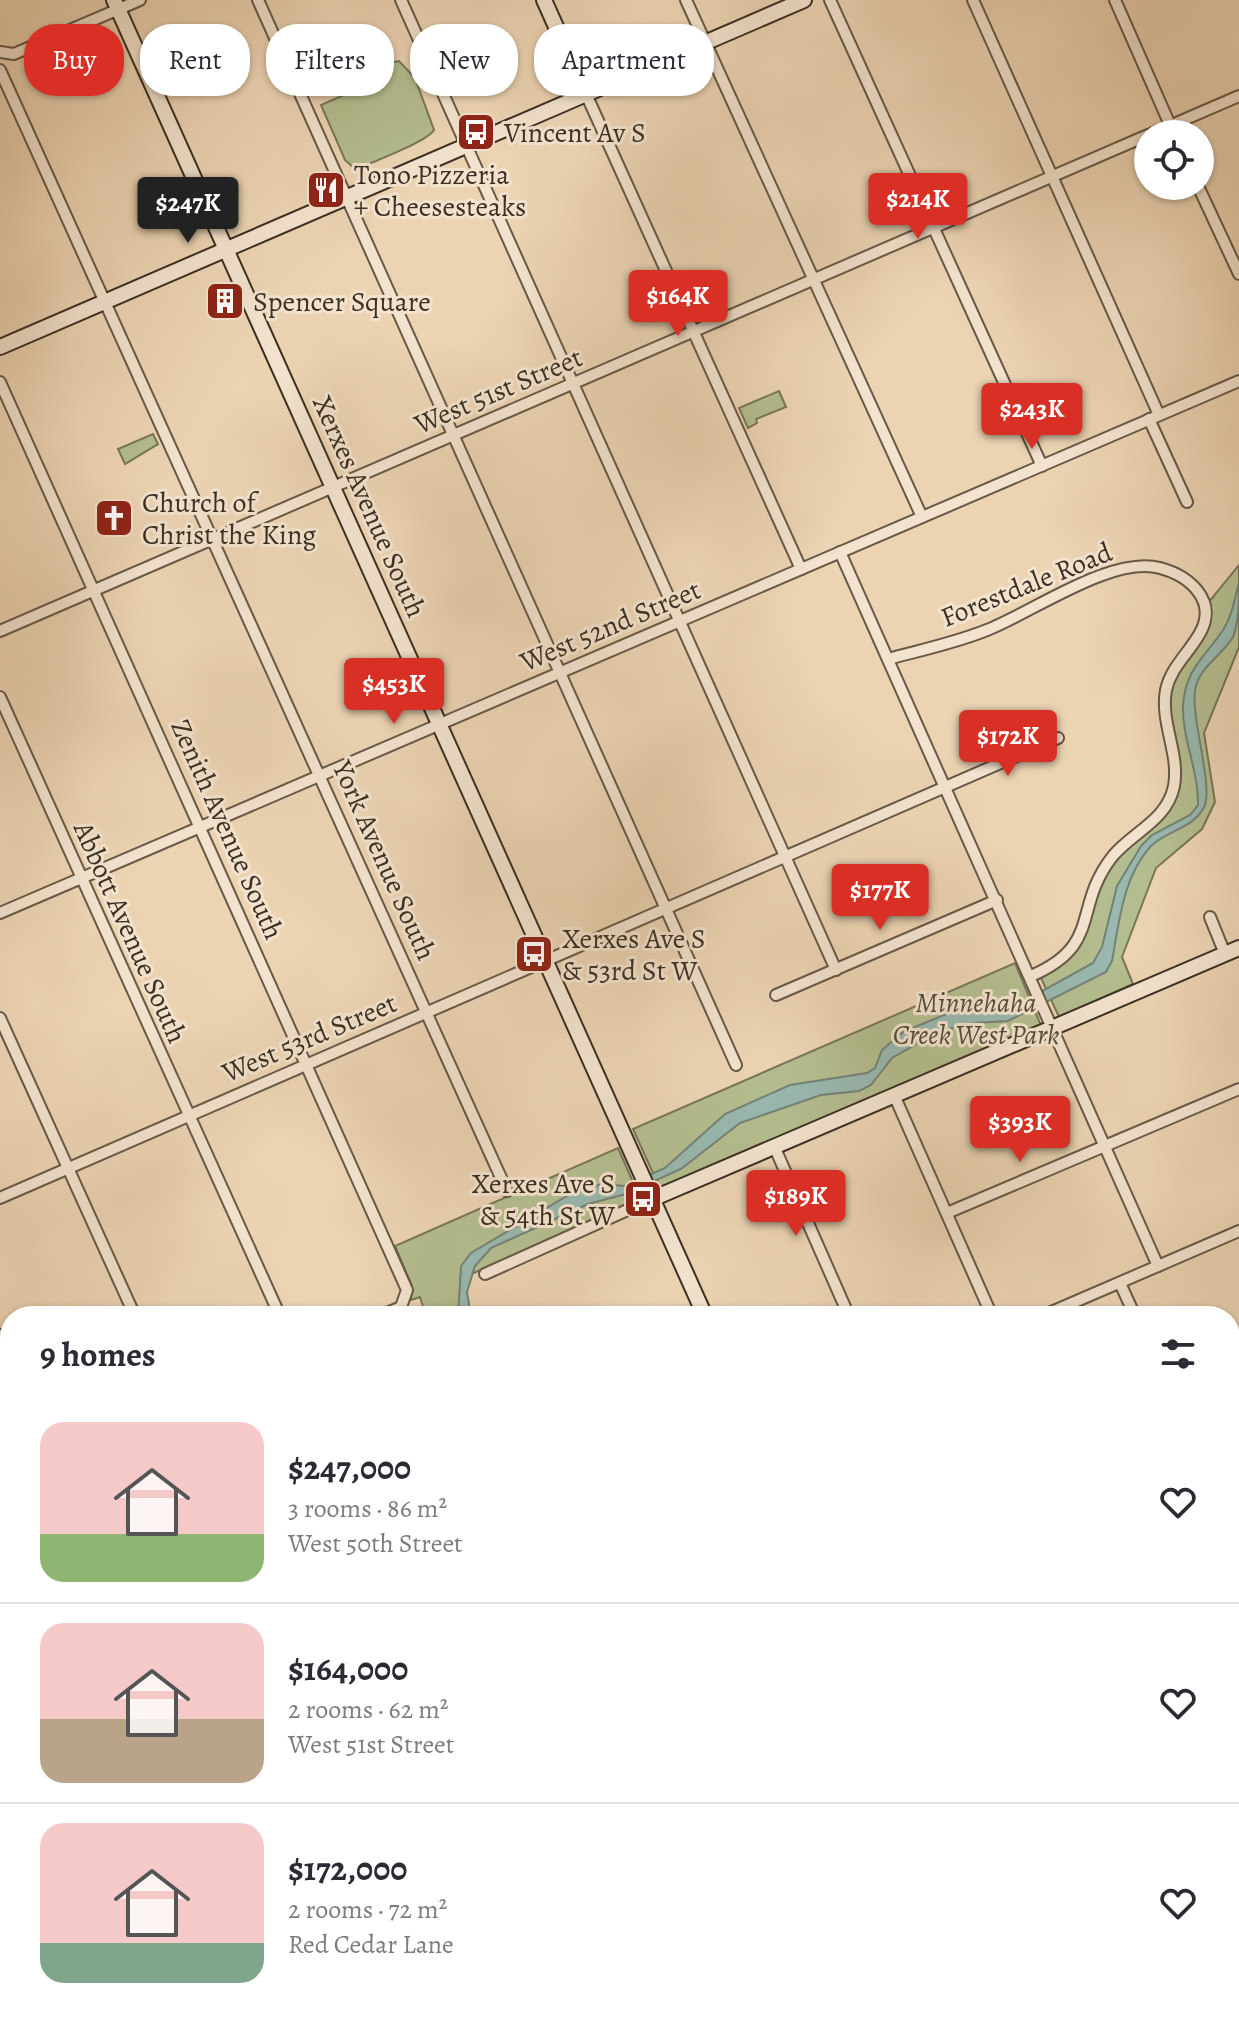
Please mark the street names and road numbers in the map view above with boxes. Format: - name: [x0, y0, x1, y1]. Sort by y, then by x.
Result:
- street label: West 51st Street: [408, 338, 588, 444]
- street label: Xerxes Avenue South: [303, 389, 435, 624]
- street label: Forestdale Road: [935, 533, 1119, 637]
- street label: West 52nd Street: [513, 571, 707, 681]
- street label: Zenith Avenue South: [161, 713, 293, 946]
- street label: York Avenue South: [323, 754, 445, 966]
- street label: Abbott Avenue South: [64, 815, 196, 1049]
- street label: West 53rd Street: [215, 984, 402, 1092]

